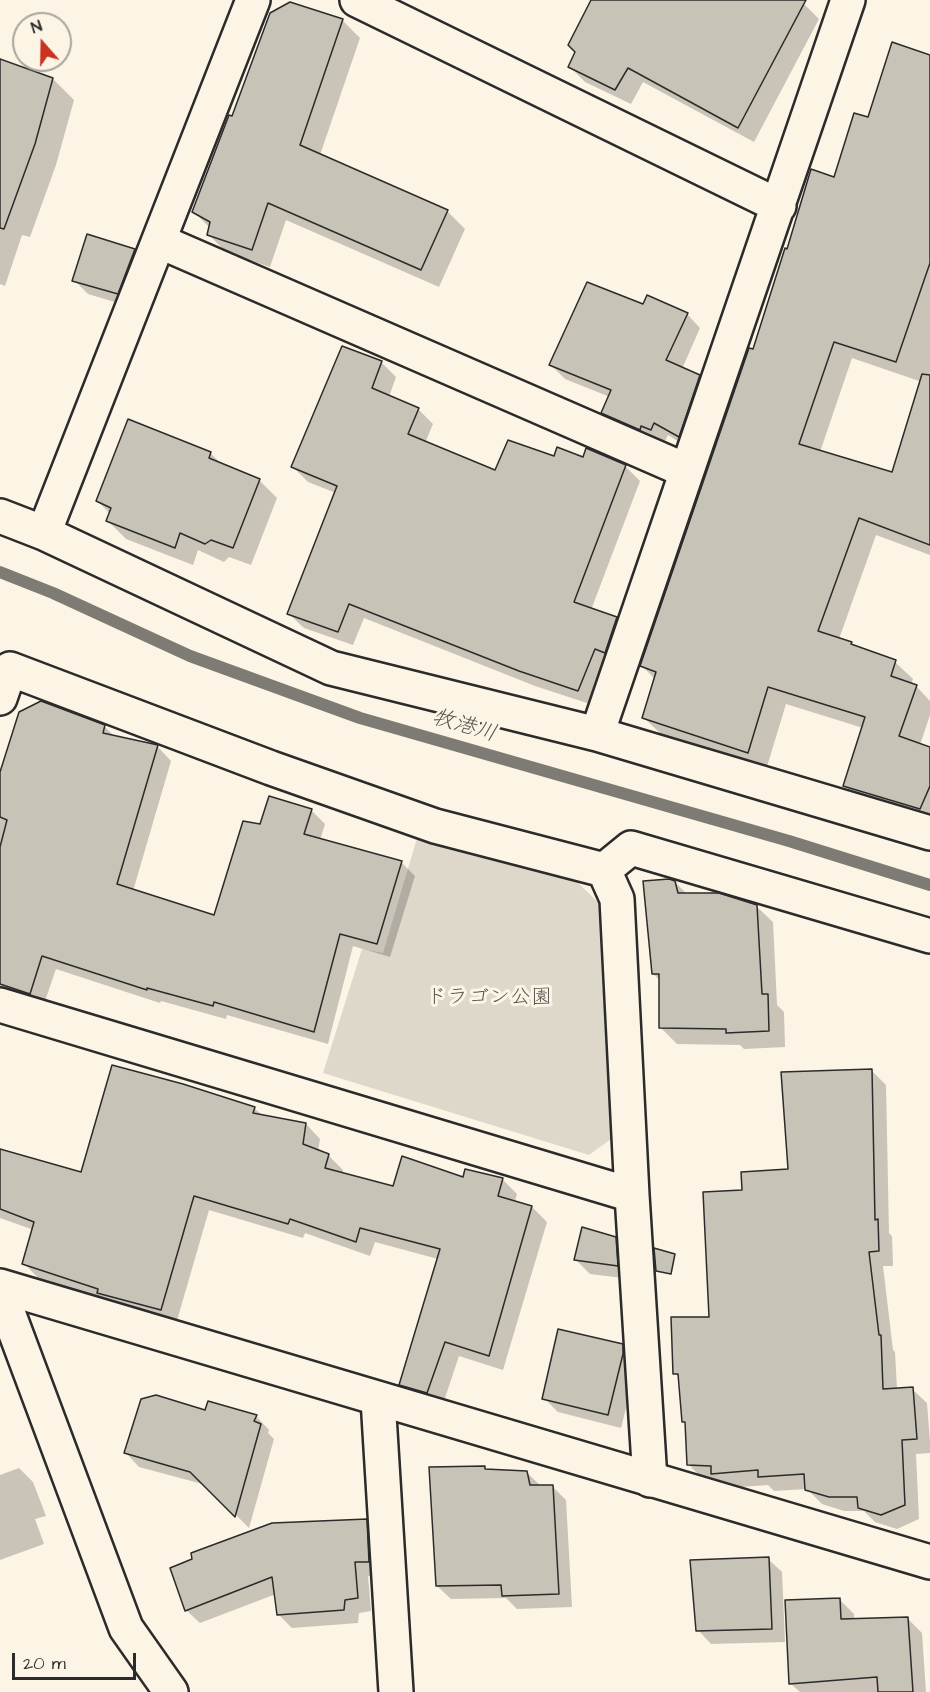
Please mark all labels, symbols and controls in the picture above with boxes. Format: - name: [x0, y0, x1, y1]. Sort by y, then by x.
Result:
- north arrow: [12, 12, 72, 72]
- text: N: [28, 15, 45, 39]
- water label: 牧港川: [429, 705, 499, 749]
- park label: ドラゴン公園: [426, 986, 552, 1012]
- scale bar: [15, 1641, 140, 1679]
- text: 20 m: [23, 1651, 66, 1676]

